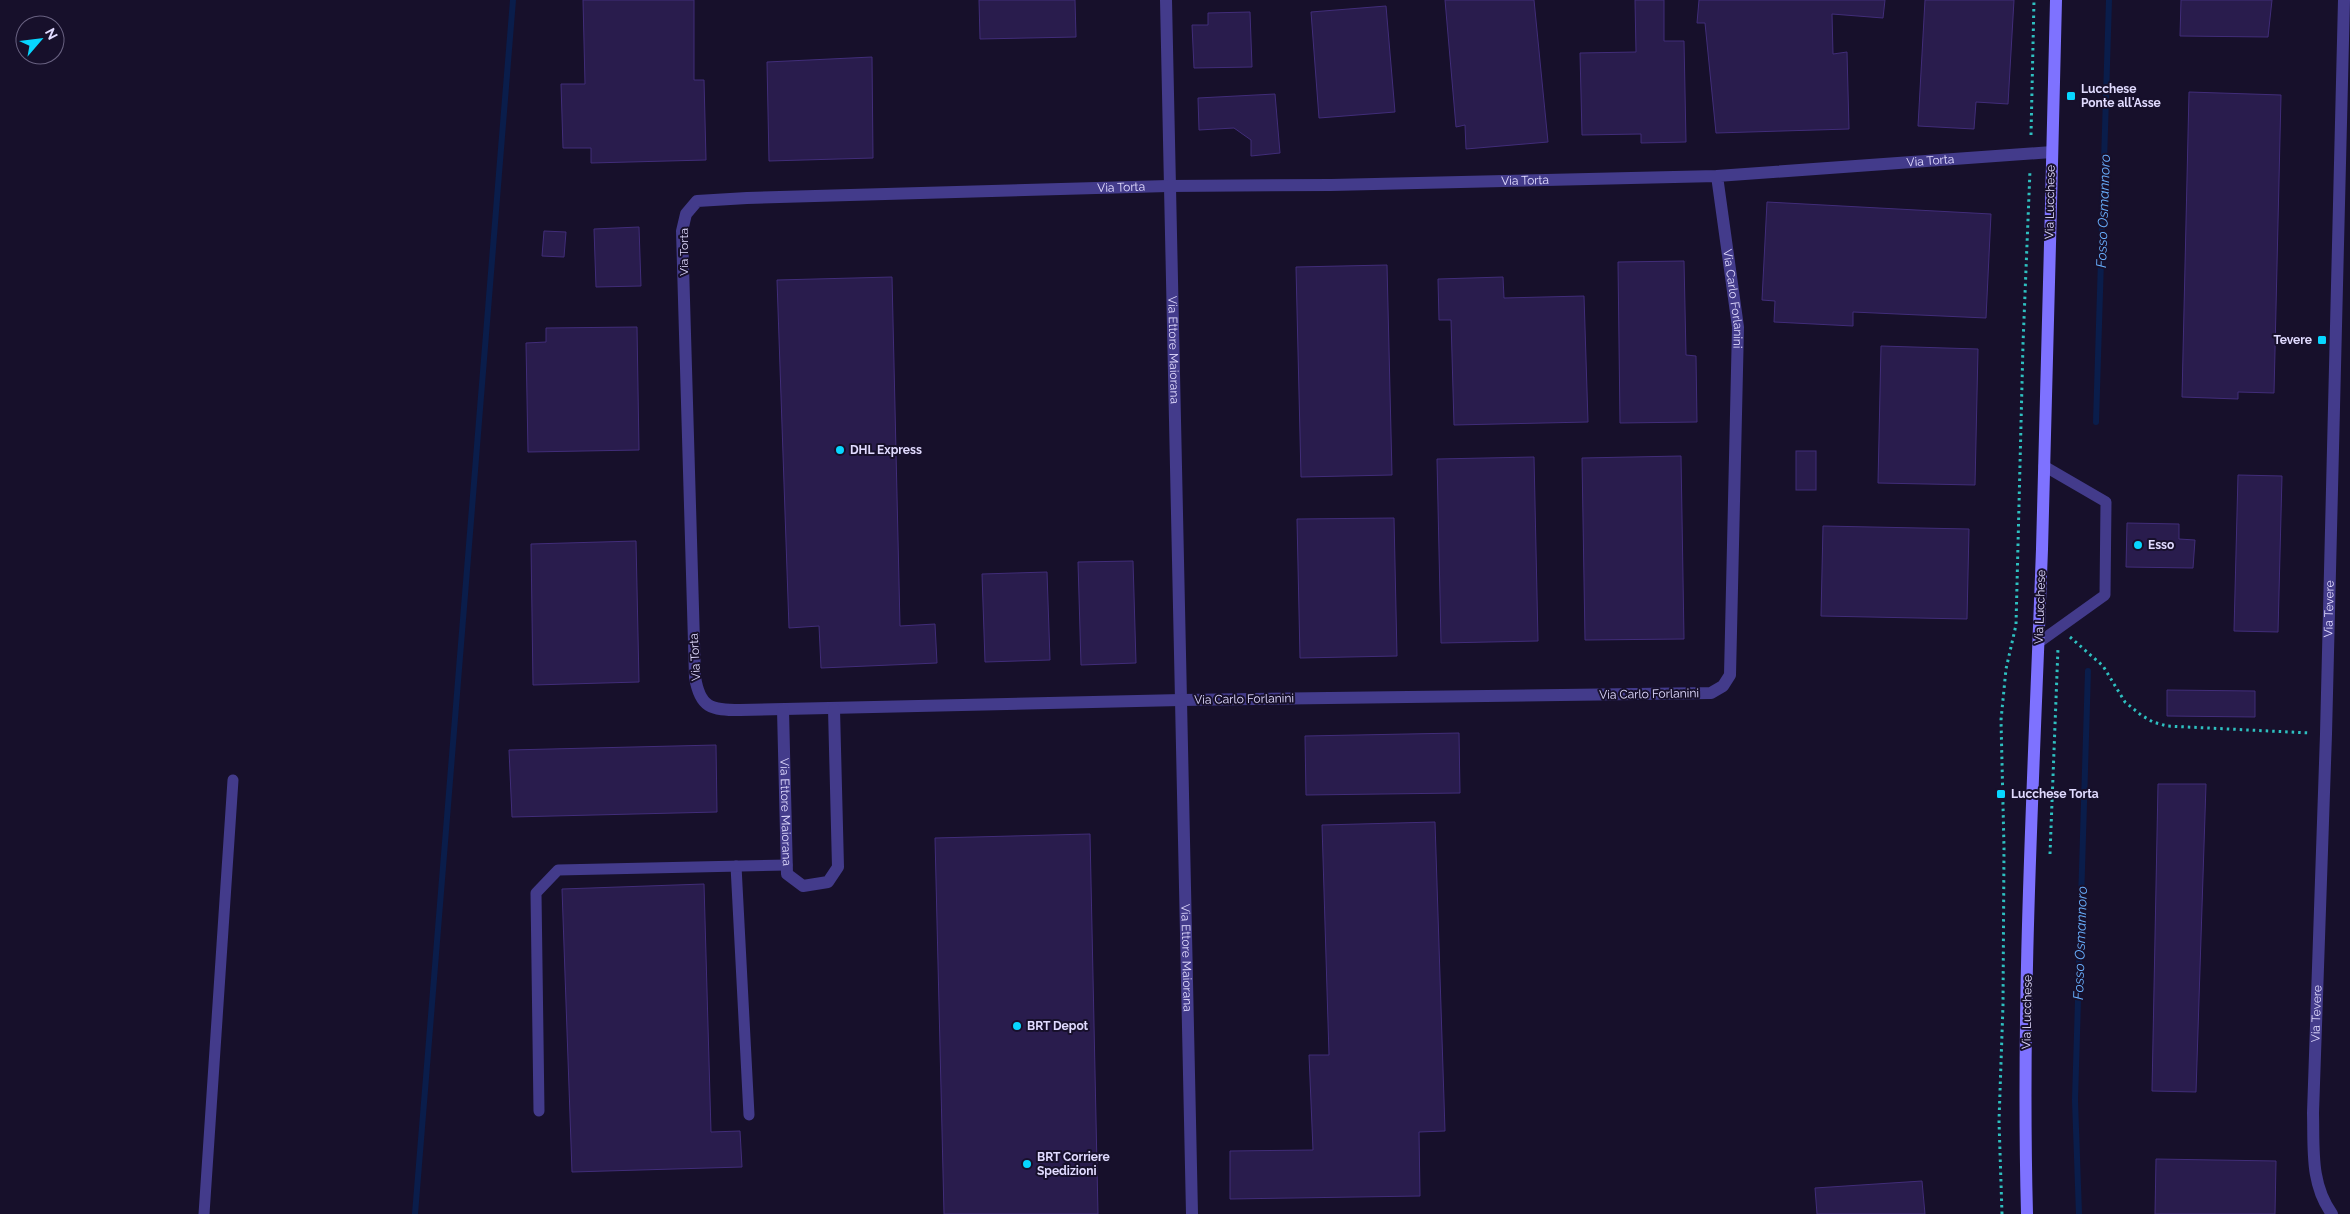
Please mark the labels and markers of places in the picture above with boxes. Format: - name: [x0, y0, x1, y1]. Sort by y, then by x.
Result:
- place label: Lucchese Ponte all'Asse: [2081, 82, 2161, 110]
- marker: Lucchese Ponte all'Asse: [2065, 90, 2077, 102]
- place label: Tevere: [2273, 333, 2312, 347]
- marker: Tevere: [2316, 334, 2328, 346]
- place label: DHL Express: [850, 443, 922, 457]
- marker: DHL Express: [834, 444, 846, 456]
- place label: Esso: [2148, 538, 2174, 552]
- marker: Esso: [2132, 539, 2144, 551]
- place label: Lucchese Torta: [2011, 787, 2099, 801]
- marker: Lucchese Torta: [1995, 788, 2007, 800]
- place label: BRT Depot: [1027, 1019, 1089, 1033]
- marker: BRT Depot: [1011, 1020, 1023, 1032]
- place label: BRT Corriere Spedizioni: [1037, 1150, 1110, 1178]
- marker: BRT Corriere Spedizioni: [1021, 1158, 1033, 1170]

